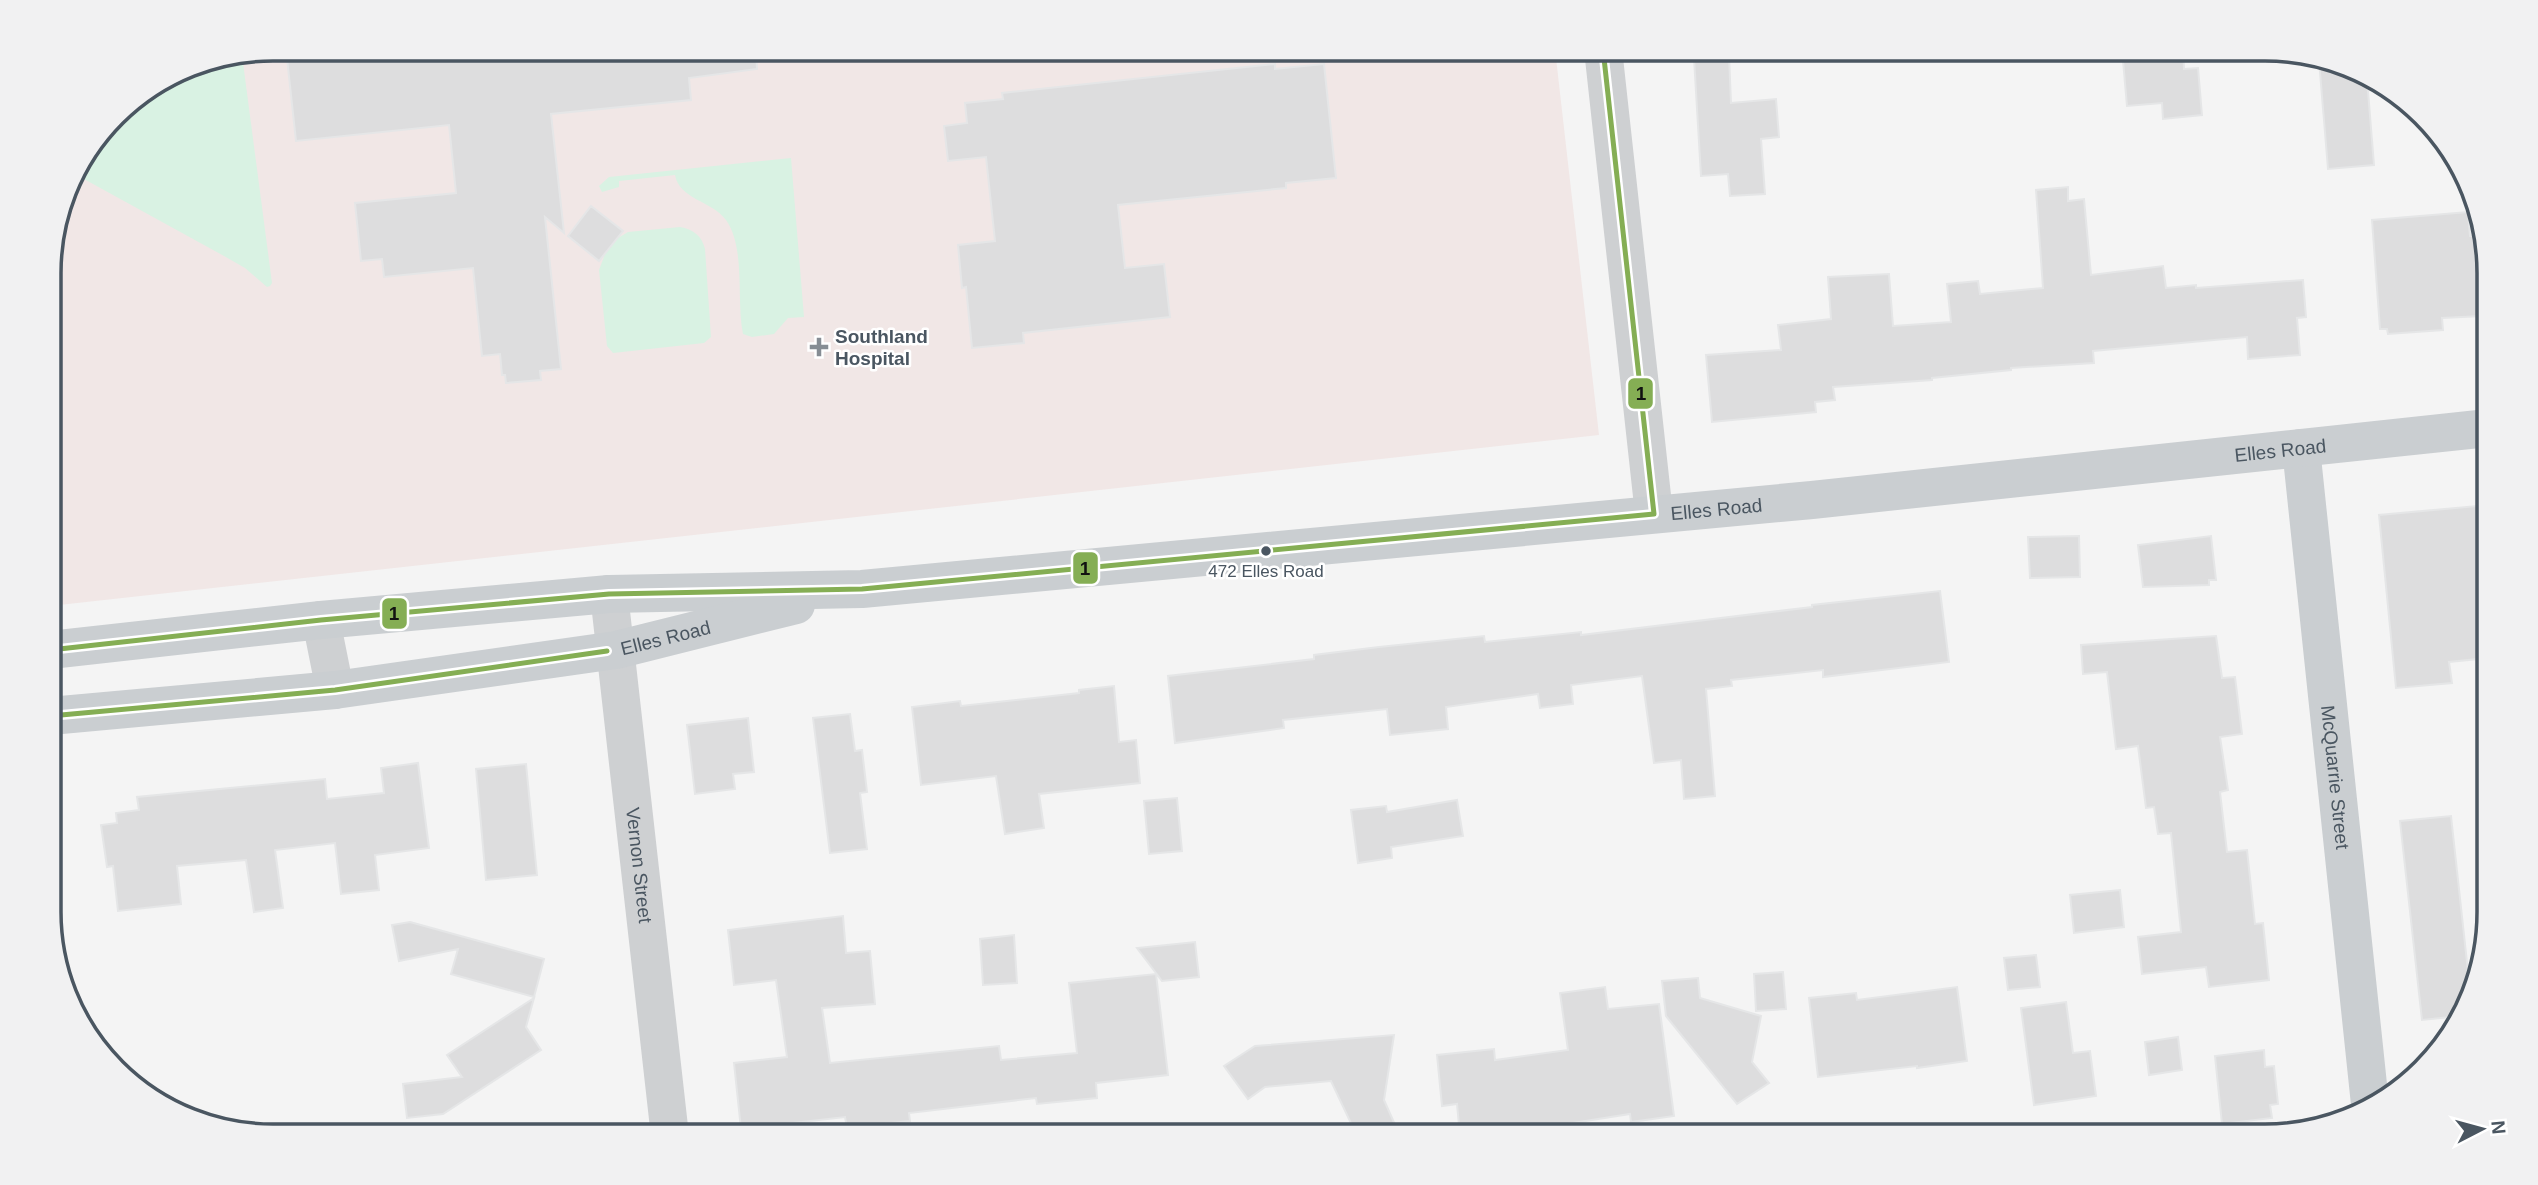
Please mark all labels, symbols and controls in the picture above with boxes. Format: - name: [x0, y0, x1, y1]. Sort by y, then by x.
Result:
- place label: Southland Hospital: [835, 326, 928, 369]
- marker: Southland Hospital: [809, 337, 829, 357]
- line badge: 1: [1627, 377, 1654, 410]
- text: 1: [1636, 383, 1647, 404]
- street label: Elles Road: [2233, 435, 2327, 465]
- street label: Elles Road: [1670, 494, 1763, 524]
- marker: 472 Elles Road: [1259, 544, 1273, 558]
- line badge: 1: [1072, 551, 1099, 585]
- text: 1: [1080, 558, 1091, 579]
- place label: 472 Elles Road: [1208, 562, 1324, 581]
- line badge: 1: [381, 597, 408, 630]
- text: 1: [389, 603, 400, 624]
- street label: Elles Road: [618, 616, 713, 659]
- street label: McQuarrie Street: [2318, 704, 2354, 851]
- street label: Vernon Street: [623, 806, 657, 925]
- north arrow: [2447, 1094, 2517, 1164]
- text: N: [2487, 1119, 2510, 1135]

